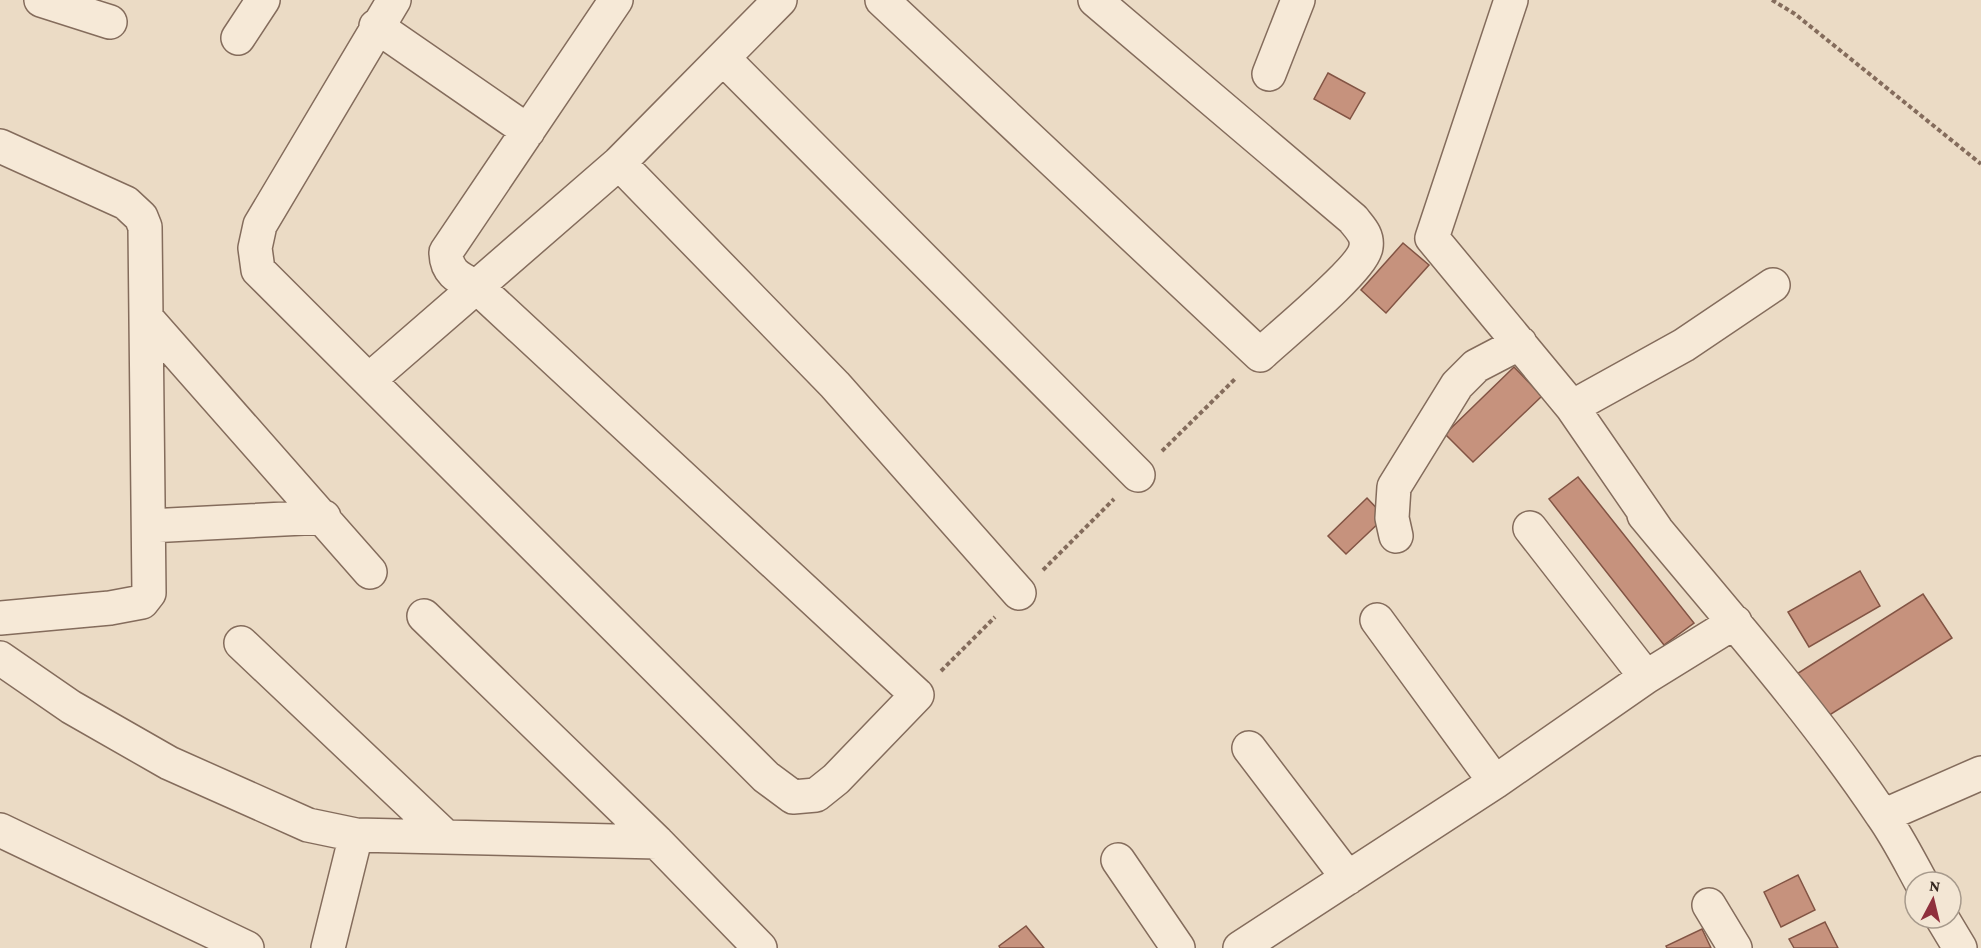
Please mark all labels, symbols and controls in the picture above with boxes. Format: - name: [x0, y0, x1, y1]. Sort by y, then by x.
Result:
- north arrow: [1903, 870, 1963, 930]
- text: N: [1928, 877, 1941, 895]

